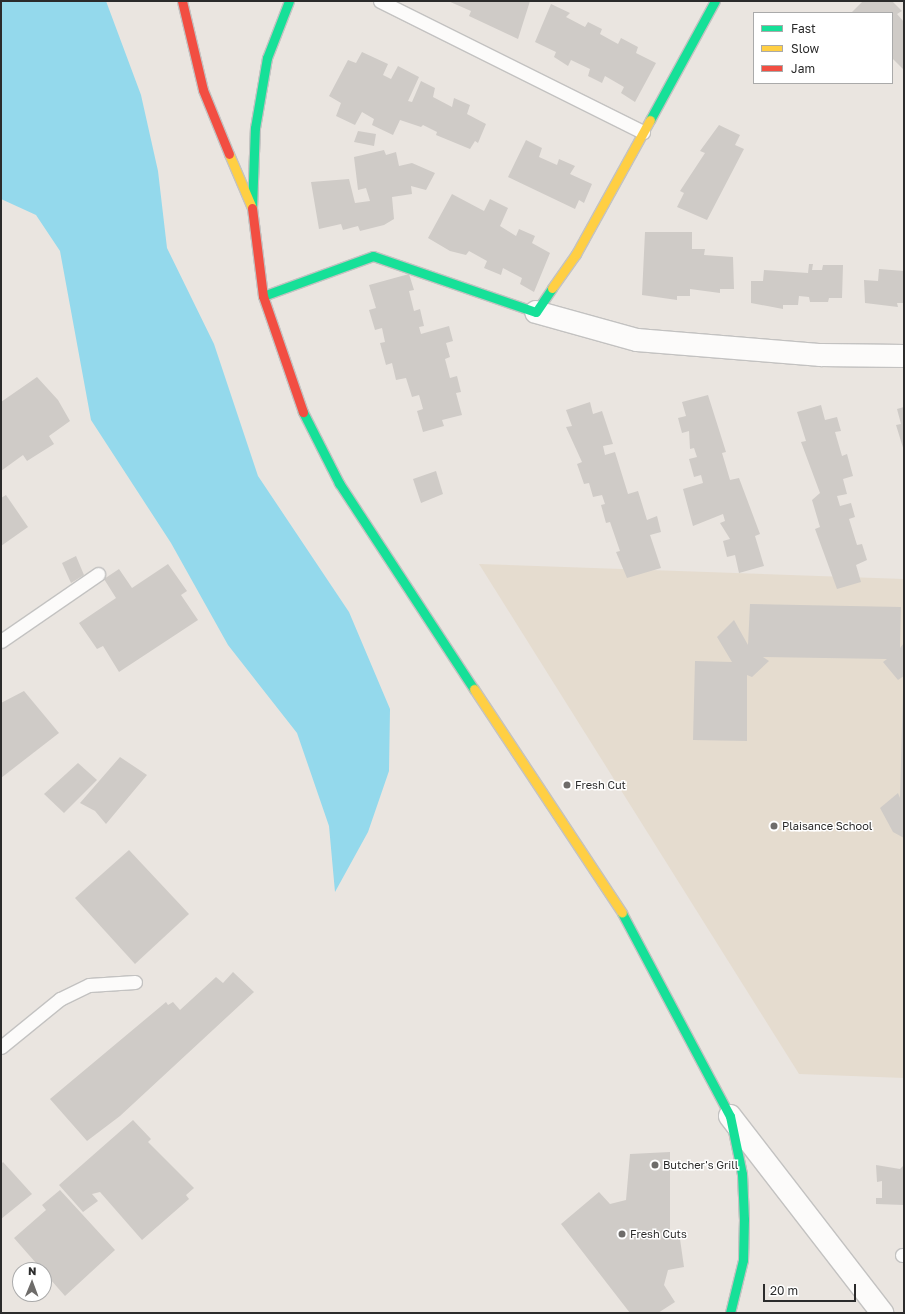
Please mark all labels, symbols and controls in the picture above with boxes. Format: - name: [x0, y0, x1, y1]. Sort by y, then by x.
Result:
- legend: [753, 12, 893, 84]
- text: Fast: [791, 21, 816, 36]
- text: Slow: [791, 41, 819, 56]
- text: Jam: [791, 61, 815, 76]
- place label: Fresh Cut: [575, 778, 626, 792]
- marker: Fresh Cut: [562, 780, 572, 790]
- place label: Plaisance School: [782, 819, 872, 833]
- marker: Plaisance School: [769, 821, 779, 831]
- place label: Butcher's Grill: [663, 1158, 738, 1172]
- marker: Butcher's Grill: [650, 1160, 660, 1170]
- place label: Fresh Cuts: [630, 1227, 687, 1241]
- marker: Fresh Cuts: [617, 1229, 627, 1239]
- north arrow: [12, 1262, 52, 1302]
- text: N: [28, 1264, 37, 1277]
- scale bar: [765, 1276, 858, 1302]
- text: 20 m: [770, 1283, 798, 1298]

